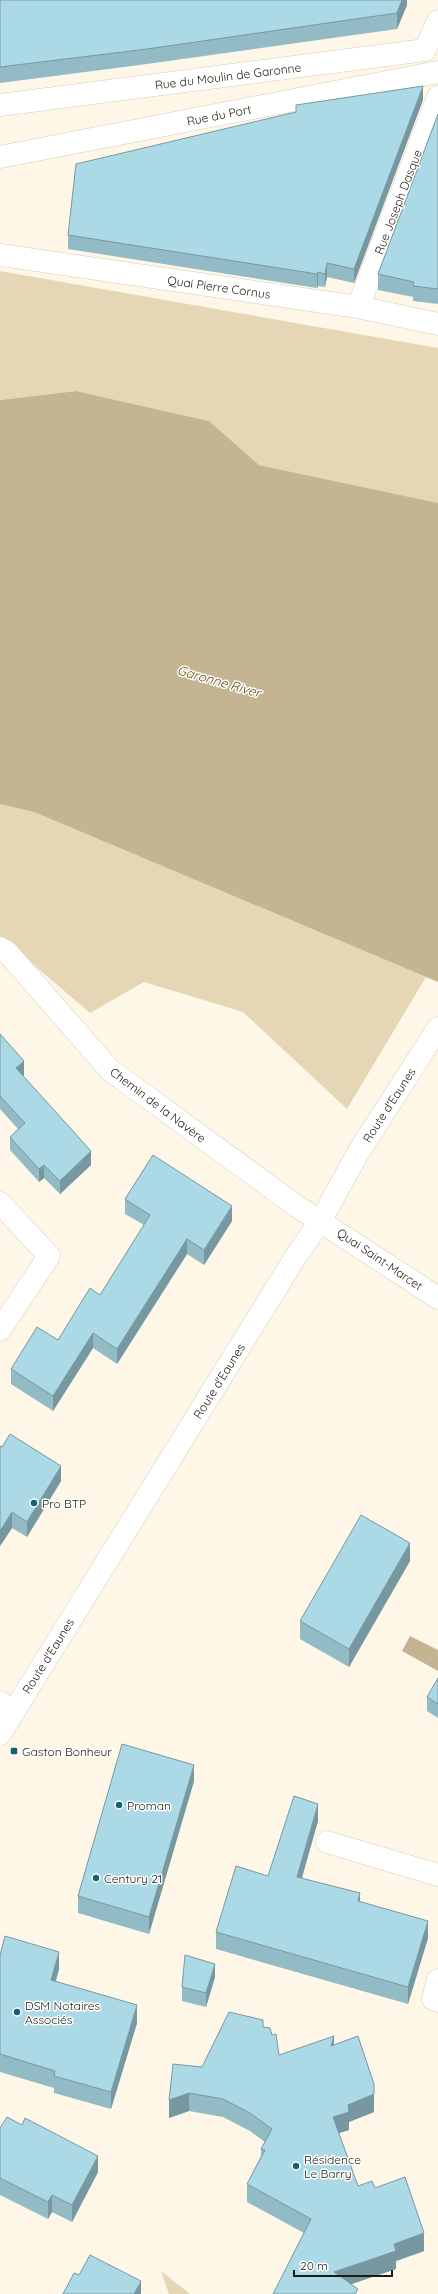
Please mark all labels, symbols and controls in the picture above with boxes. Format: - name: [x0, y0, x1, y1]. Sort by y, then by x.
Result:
- street label: Rue du Moulin de Garonne: [154, 60, 302, 92]
- street label: Rue du Port: [185, 101, 253, 129]
- street label: Rue Joseph Dasque: [371, 147, 425, 257]
- street label: Quai Pierre Cornus: [167, 272, 272, 302]
- water label: Garonne River: [175, 661, 265, 701]
- street label: Chemin de la Navère: [107, 1064, 209, 1146]
- street label: Route d'Eaunes: [359, 1065, 419, 1145]
- street label: Quai Saint-Marcet: [334, 1225, 426, 1293]
- street label: Route d'Eaunes: [190, 1340, 248, 1421]
- place label: Pro BTP: [42, 1496, 86, 1511]
- marker: Pro BTP: [29, 1498, 39, 1508]
- street label: Route d'Eaunes: [19, 1615, 77, 1696]
- place label: Gaston Bonheur: [22, 1744, 112, 1759]
- marker: Gaston Bonheur: [9, 1746, 19, 1756]
- place label: Proman: [127, 1798, 171, 1813]
- marker: Proman: [114, 1800, 124, 1810]
- place label: Century 21: [104, 1871, 162, 1886]
- marker: Century 21: [91, 1873, 101, 1883]
- place label: DSM Notaires Associés: [25, 1998, 101, 2027]
- marker: DSM Notaires Associés: [12, 2007, 22, 2017]
- place label: Résidence Le Barry: [304, 2152, 361, 2181]
- marker: Résidence Le Barry: [291, 2161, 301, 2171]
- scale bar: [294, 2252, 392, 2278]
- text: 20 m: [300, 2258, 328, 2273]

